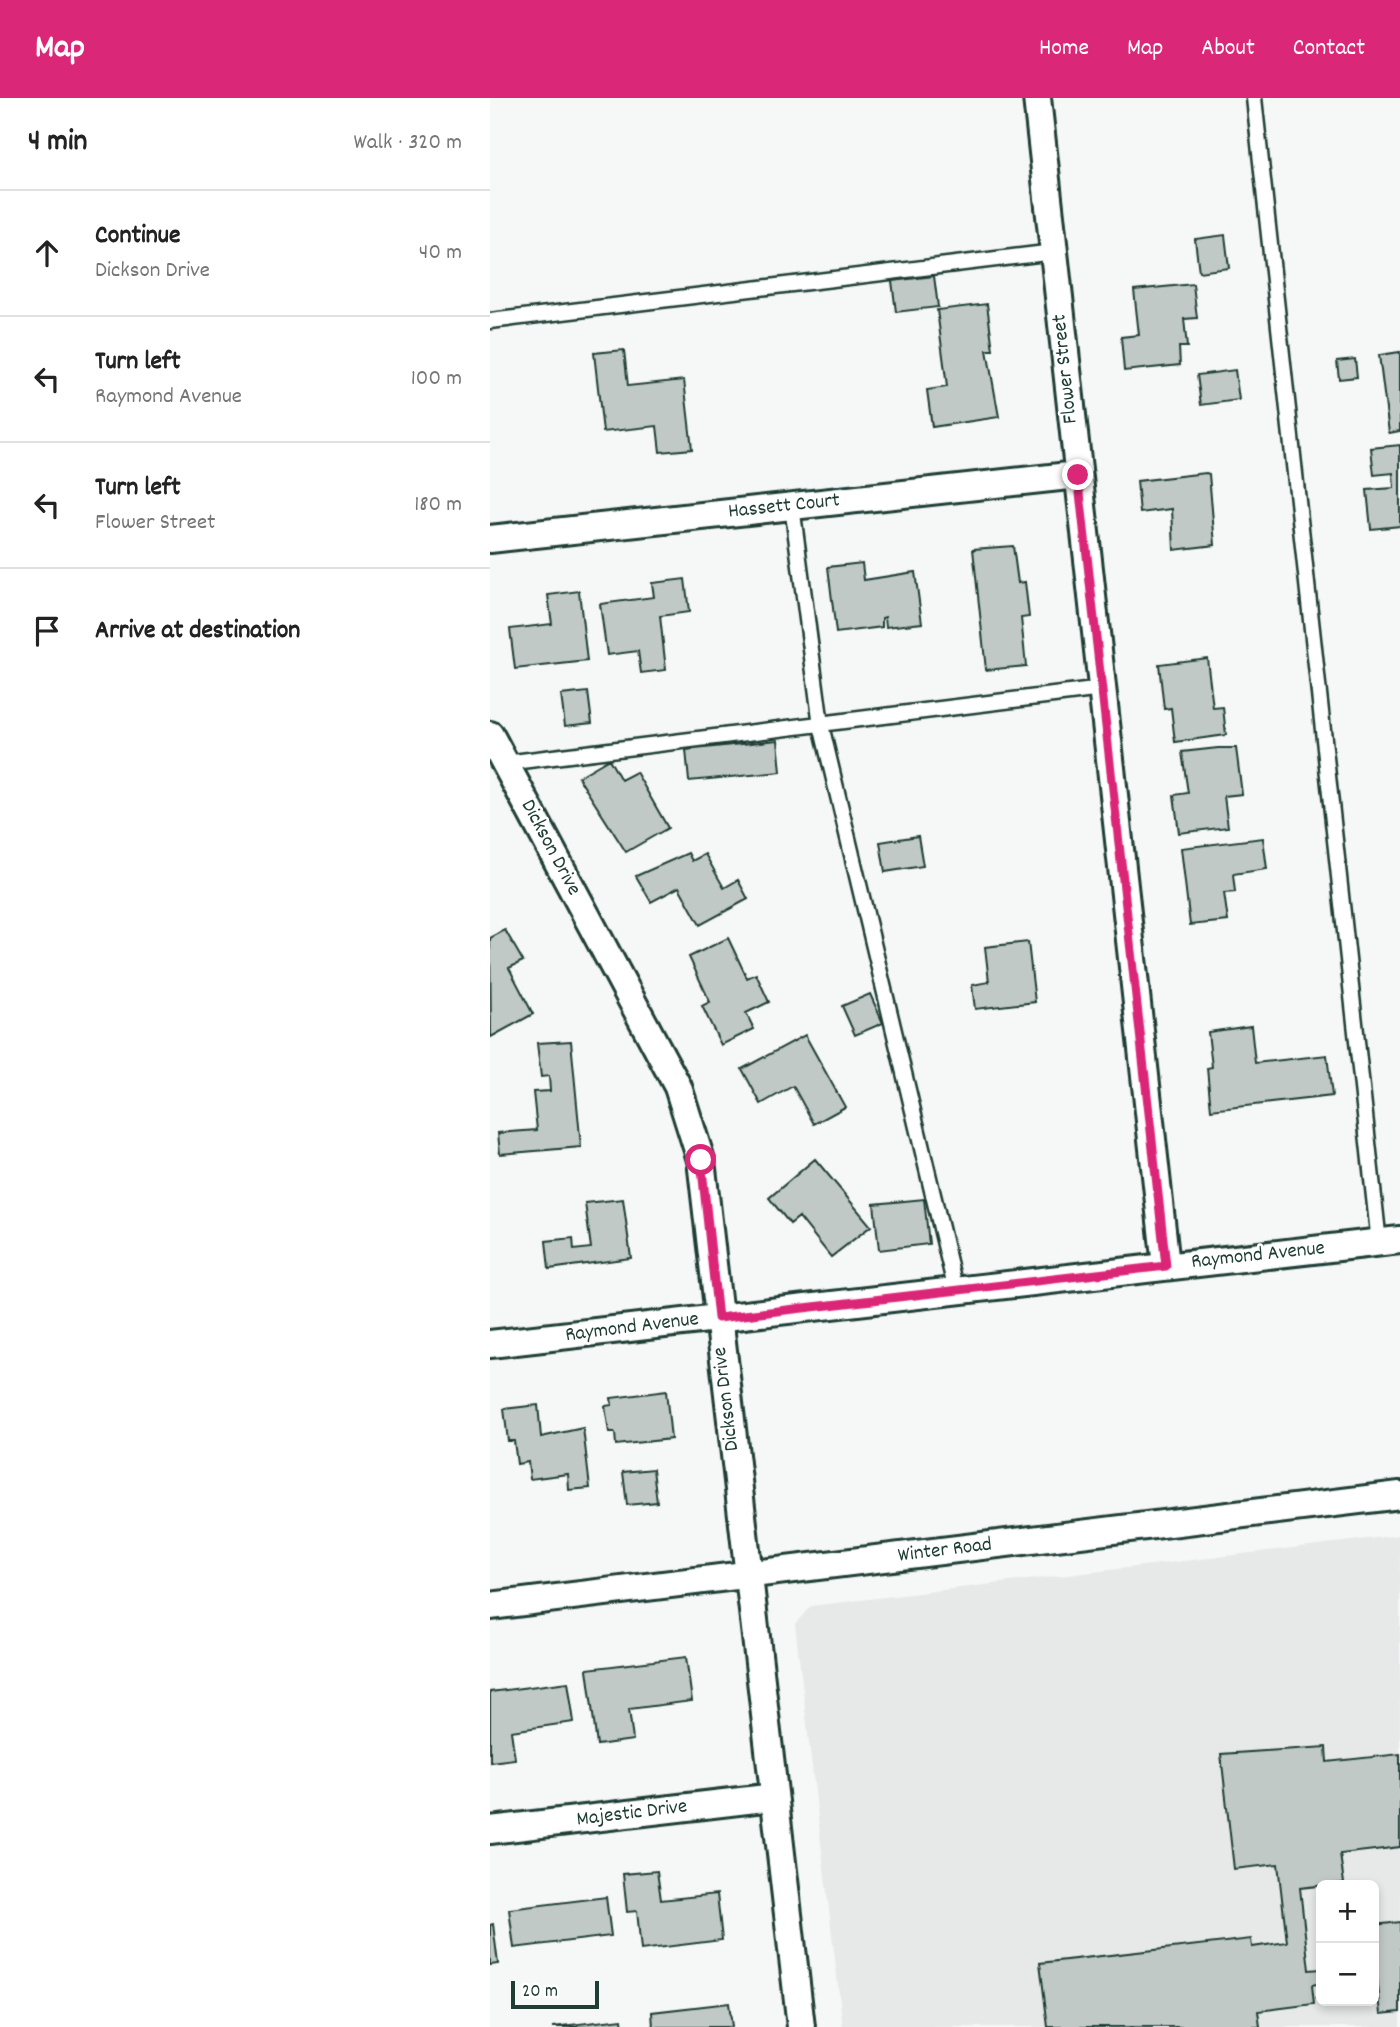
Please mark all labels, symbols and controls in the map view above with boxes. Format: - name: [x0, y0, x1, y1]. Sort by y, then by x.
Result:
- text: Map: [35, 26, 85, 73]
- text: Home: [1039, 32, 1089, 66]
- text: Map: [1127, 32, 1163, 66]
- text: About: [1201, 32, 1255, 66]
- text: Contact: [1293, 32, 1365, 66]
- text: 4 min: [28, 122, 87, 165]
- text: Walk · 320 m: [353, 127, 462, 160]
- text: Continue: [95, 218, 180, 255]
- icon: ahead: [28, 234, 66, 272]
- text: 40 m: [419, 237, 462, 270]
- text: Dickson Drive: [95, 255, 210, 288]
- street label: Flower Street: [1045, 312, 1087, 425]
- text: Turn left: [95, 344, 181, 381]
- icon: left: [28, 360, 66, 398]
- text: 100 m: [411, 363, 462, 396]
- text: Raymond Avenue: [95, 381, 242, 414]
- route end: [1062, 459, 1093, 490]
- text: Turn left: [95, 470, 181, 507]
- icon: left: [28, 486, 66, 524]
- street label: Hassett Court: [727, 486, 842, 528]
- text: 180 m: [414, 489, 462, 522]
- text: Flower Street: [95, 507, 216, 540]
- icon: arrive: [28, 612, 66, 650]
- text: Arrive at destination: [95, 613, 300, 650]
- street label: Dickson Drive: [512, 795, 588, 901]
- route start: [685, 1144, 716, 1175]
- street label: Raymond Avenue: [1190, 1234, 1326, 1278]
- street label: Raymond Avenue: [564, 1305, 700, 1351]
- street label: Dickson Drive: [706, 1345, 748, 1453]
- street label: Winter Road: [896, 1530, 994, 1572]
- street label: Majestic Drive: [575, 1792, 689, 1836]
- map controls: [1316, 1880, 1379, 2006]
- button: +: [1316, 1880, 1379, 1943]
- button: −: [1316, 1943, 1379, 2006]
- scale bar: [511, 1978, 598, 2010]
- text: 20 m: [522, 1979, 558, 2006]

